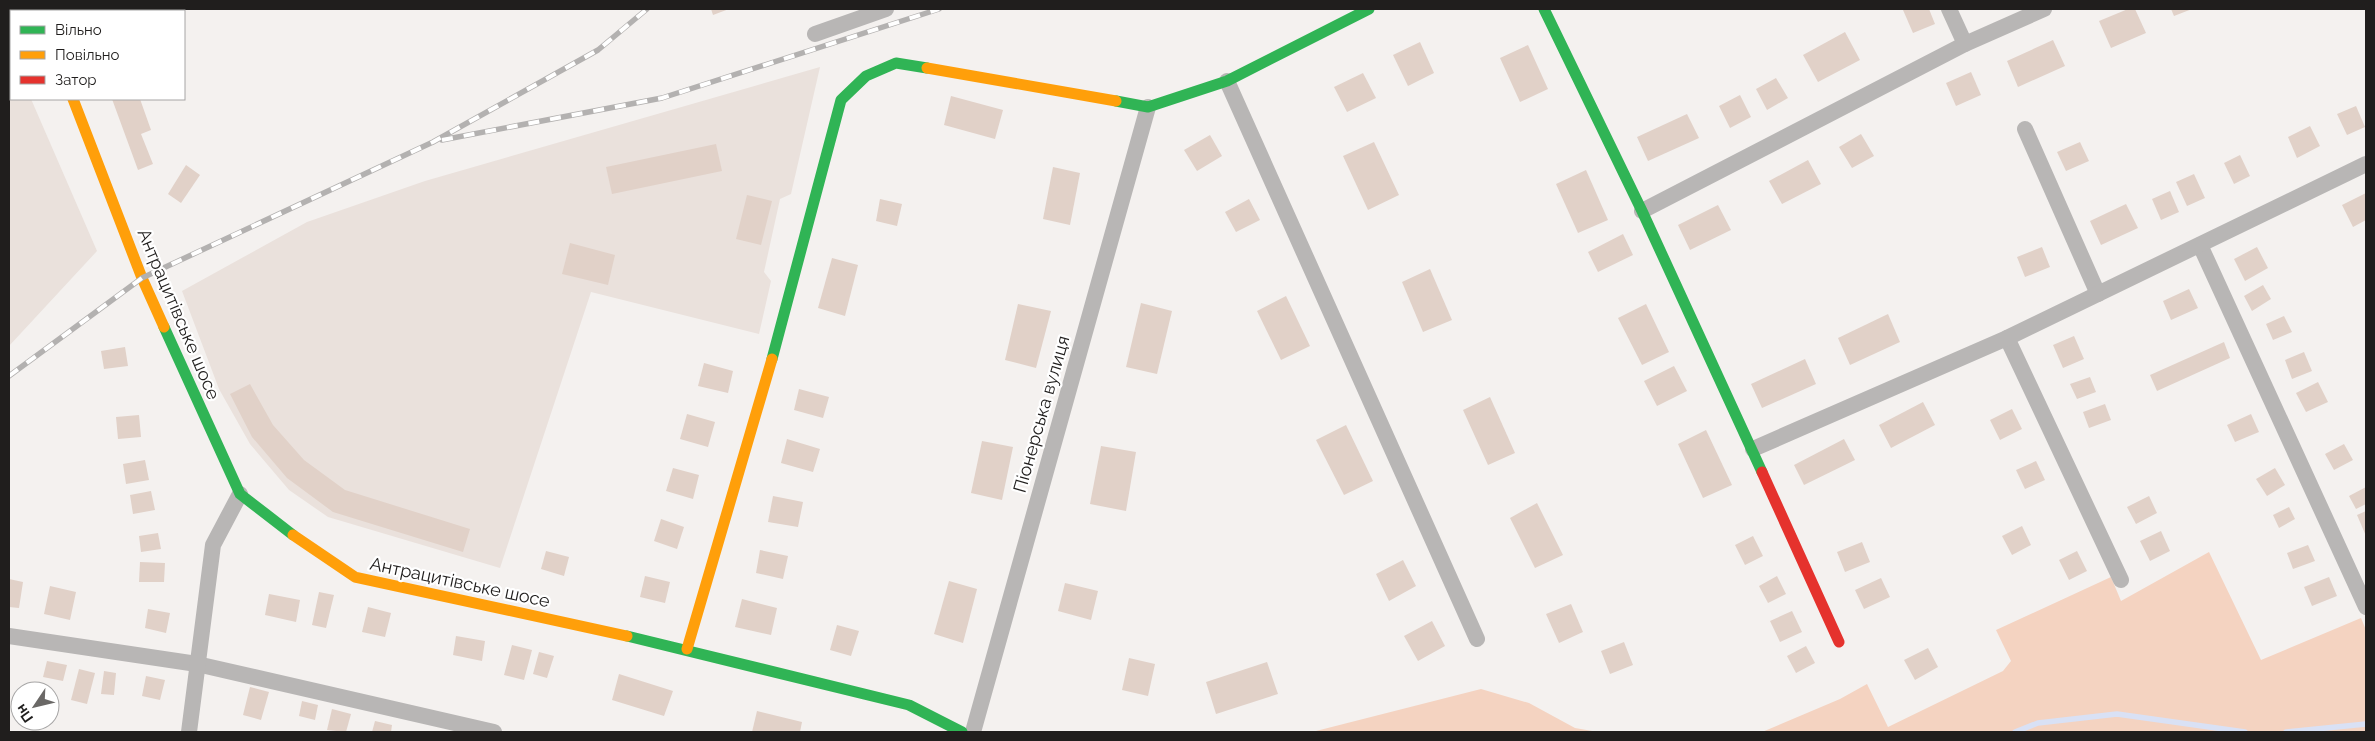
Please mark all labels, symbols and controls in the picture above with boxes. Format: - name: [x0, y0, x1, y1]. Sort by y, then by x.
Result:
- legend: [10, 10, 185, 100]
- text: Вільно: [55, 21, 102, 39]
- text: Повільно: [55, 46, 120, 64]
- text: Затор: [55, 71, 97, 89]
- street label: Антрацитівське шосе: [133, 225, 225, 403]
- street label: Піонерська вулиця: [1009, 333, 1073, 495]
- street label: Антрацитівське шосе: [368, 553, 552, 611]
- north arrow: [10, 681, 60, 731]
- text: Пн: [12, 701, 36, 726]

